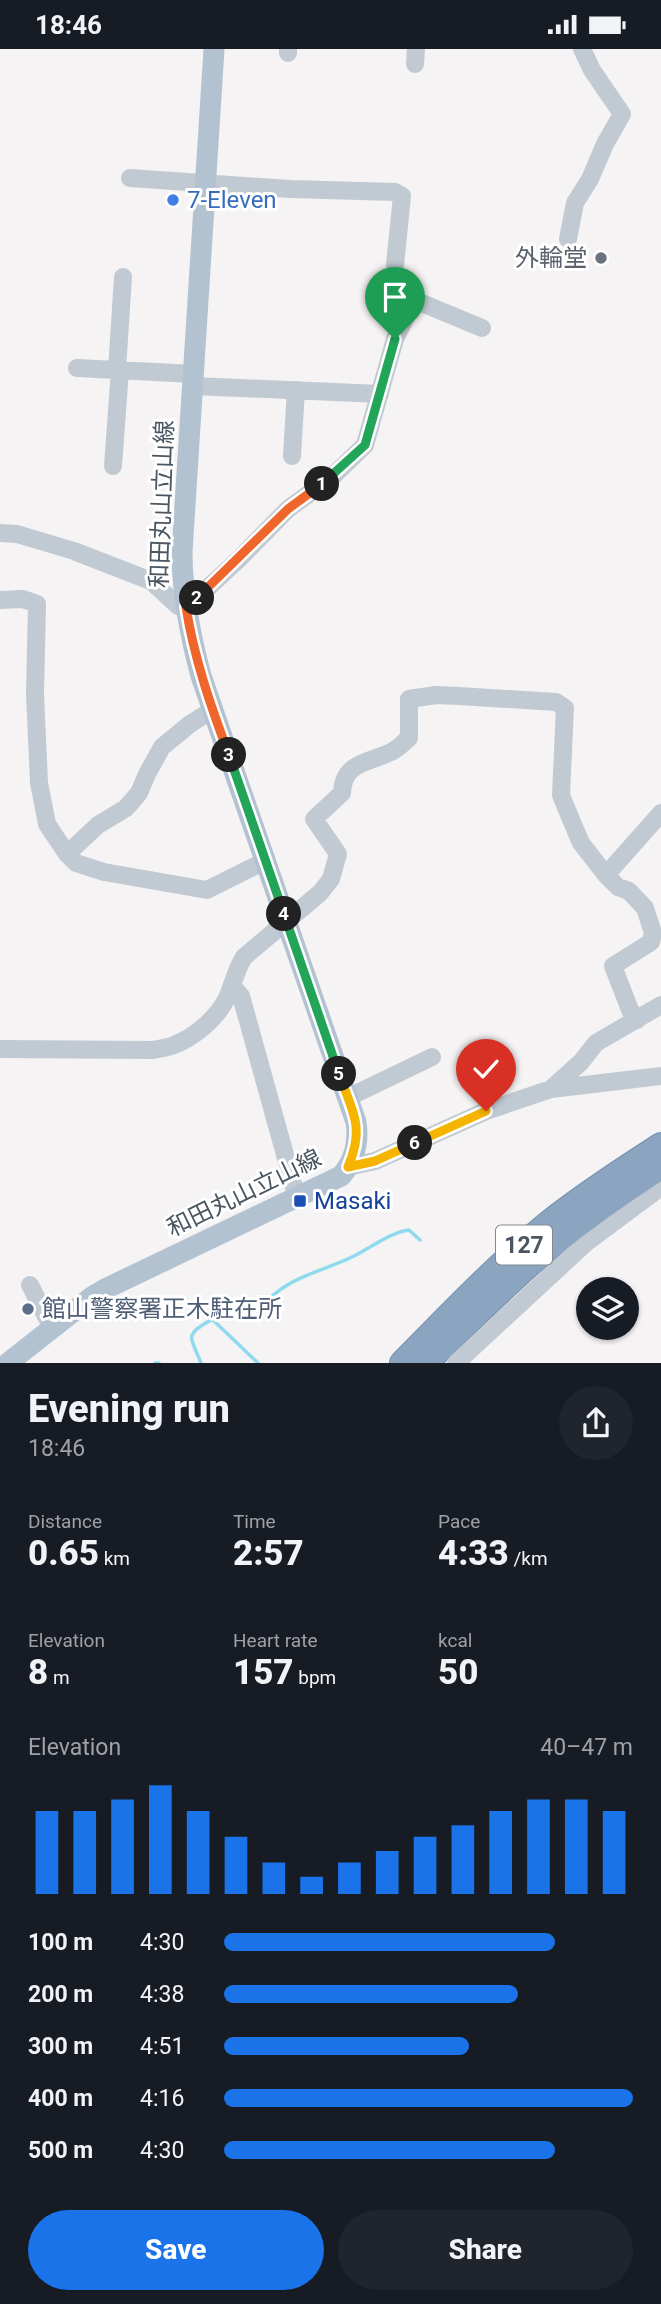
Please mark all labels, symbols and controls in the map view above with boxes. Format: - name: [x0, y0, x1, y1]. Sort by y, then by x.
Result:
- text: 18:46: [35, 10, 102, 40]
- place label: 7-Eleven: [187, 186, 277, 214]
- marker: 7-Eleven: [165, 192, 181, 208]
- place label: 外輪堂: [515, 244, 587, 272]
- marker: 外輪堂: [593, 250, 609, 266]
- pin: [365, 267, 425, 339]
- icon: arrive: [376, 278, 414, 316]
- street label: 和田丸山立山線: [145, 420, 179, 588]
- pin: 1: [304, 467, 340, 501]
- text: 1: [316, 472, 327, 495]
- pin: 2: [180, 581, 214, 615]
- text: 2: [191, 586, 202, 609]
- pin: 3: [212, 737, 246, 773]
- text: 3: [223, 743, 234, 766]
- pin: 4: [266, 897, 302, 931]
- text: 4: [278, 902, 289, 925]
- pin: [456, 1039, 516, 1111]
- icon: check: [467, 1050, 505, 1088]
- pin: 5: [322, 1056, 356, 1091]
- text: 5: [333, 1062, 344, 1085]
- pin: 6: [398, 1125, 432, 1161]
- text: 6: [409, 1131, 420, 1154]
- street label: 和田丸山立山線: [162, 1144, 326, 1242]
- place label: Masaki: [314, 1187, 391, 1215]
- marker: Masaki: [292, 1193, 308, 1209]
- road number: 127: [496, 1225, 552, 1265]
- map controls: [576, 1277, 639, 1340]
- button: layers: [576, 1277, 639, 1340]
- place label: 館山警察署正木駐在所: [42, 1295, 282, 1323]
- marker: 館山警察署正木駐在所: [20, 1301, 36, 1317]
- button: share: [559, 1386, 633, 1460]
- text: Evening run: [28, 1387, 230, 1431]
- text: 18:46: [28, 1435, 85, 1462]
- text: Distance: [28, 1510, 102, 1533]
- text: Time: [233, 1510, 276, 1533]
- text: Pace: [438, 1510, 480, 1533]
- text: 0.65: [28, 1533, 99, 1574]
- text: 2:57: [233, 1533, 304, 1574]
- text: 4:33: [438, 1533, 509, 1574]
- text: km: [99, 1547, 130, 1570]
- text: /km: [509, 1547, 548, 1570]
- text: Elevation: [28, 1629, 105, 1652]
- text: Heart rate: [233, 1629, 318, 1652]
- text: kcal: [438, 1629, 472, 1652]
- text: 8: [28, 1652, 48, 1693]
- text: 157: [233, 1652, 294, 1693]
- text: 50: [438, 1652, 478, 1693]
- text: m: [48, 1666, 70, 1689]
- text: bpm: [294, 1666, 336, 1689]
- text: Elevation: [28, 1734, 121, 1761]
- text: 40–47 m: [540, 1734, 633, 1761]
- text: 100 m: [28, 1929, 93, 1956]
- text: 4:30: [140, 1929, 184, 1956]
- text: 200 m: [28, 1981, 93, 2008]
- text: 4:38: [140, 1981, 184, 2008]
- text: 300 m: [28, 2033, 93, 2060]
- text: 4:51: [140, 2033, 184, 2060]
- text: 400 m: [28, 2085, 93, 2112]
- text: 4:16: [140, 2085, 184, 2112]
- text: 500 m: [28, 2137, 93, 2164]
- text: 4:30: [140, 2137, 184, 2164]
- button: Save: [28, 2210, 324, 2290]
- button: Share: [338, 2210, 633, 2290]

